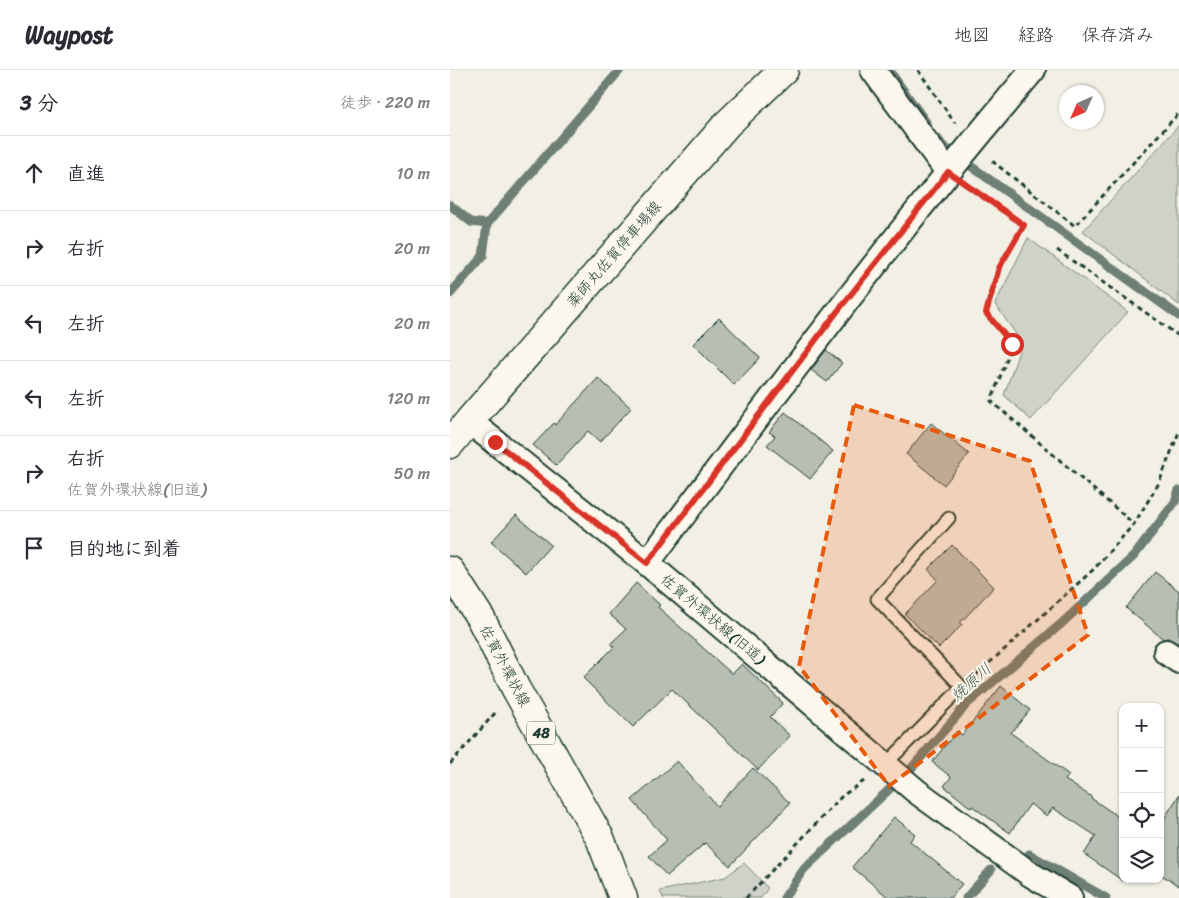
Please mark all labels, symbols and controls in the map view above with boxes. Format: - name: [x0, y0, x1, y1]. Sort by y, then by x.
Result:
- text: Waypost: [25, 14, 113, 56]
- text: 地図: [954, 19, 990, 51]
- text: 経路: [1018, 19, 1054, 51]
- text: 保存済み: [1082, 19, 1154, 51]
- text: 3 分: [20, 84, 58, 122]
- north arrow: [1059, 85, 1104, 130]
- text: 徒歩 · 220 m: [340, 88, 430, 117]
- text: 直進: [67, 157, 105, 190]
- icon: ahead: [20, 159, 48, 187]
- text: 10 m: [397, 159, 430, 188]
- street label: 薬師丸佐賀停車場線: [560, 195, 668, 313]
- text: 右折: [67, 232, 105, 265]
- icon: right: [20, 234, 48, 262]
- text: 20 m: [394, 234, 430, 263]
- text: 左折: [67, 307, 105, 340]
- icon: left: [20, 309, 48, 337]
- text: 20 m: [394, 309, 430, 338]
- route start: [1001, 333, 1024, 356]
- text: 左折: [67, 382, 105, 415]
- icon: left: [20, 384, 48, 412]
- text: 120 m: [387, 384, 430, 413]
- route end: [484, 431, 507, 454]
- text: 右折: [67, 442, 105, 475]
- icon: right: [20, 459, 48, 487]
- text: 50 m: [394, 459, 430, 488]
- text: 佐賀外環状線(旧道): [67, 475, 206, 504]
- text: 目的地に到着: [67, 532, 181, 565]
- icon: arrive: [20, 534, 48, 562]
- street label: 佐賀外環状線(旧道): [655, 567, 772, 671]
- street label: 佐賀外環状線: [472, 620, 538, 712]
- water label: 焼原川: [943, 655, 999, 709]
- map controls: [1119, 703, 1164, 883]
- button: +: [1119, 703, 1164, 748]
- road number: 48: [527, 721, 555, 744]
- button: −: [1119, 748, 1164, 793]
- button: locate: [1119, 793, 1164, 838]
- button: layers: [1119, 838, 1164, 883]

